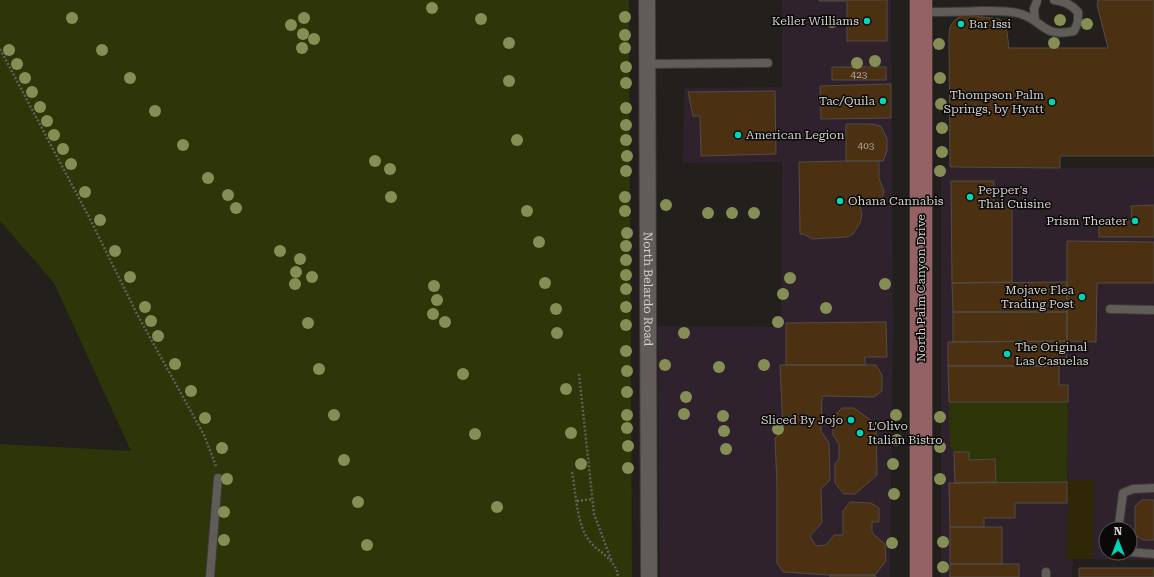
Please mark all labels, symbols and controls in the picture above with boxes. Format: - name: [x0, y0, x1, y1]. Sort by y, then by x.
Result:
- place label: Keller Williams: [772, 14, 859, 28]
- marker: Keller Williams: [862, 16, 872, 26]
- place label: Bar Issi: [969, 17, 1011, 31]
- marker: Bar Issi: [956, 19, 966, 29]
- house number: 423: [851, 69, 868, 80]
- place label: Thompson Palm Springs, by Hyatt: [943, 88, 1045, 116]
- place label: Tac/Quila: [819, 94, 875, 108]
- marker: Tac/Quila: [878, 96, 888, 106]
- marker: Thompson Palm Springs, by Hyatt: [1047, 97, 1057, 107]
- place label: American Legion: [746, 128, 845, 142]
- marker: American Legion: [733, 130, 743, 140]
- house number: 403: [858, 140, 875, 151]
- place label: Pepper's Thai Cuisine: [978, 183, 1051, 211]
- marker: Pepper's Thai Cuisine: [965, 192, 975, 202]
- place label: Ohana Cannabis: [848, 194, 944, 208]
- marker: Ohana Cannabis: [835, 196, 845, 206]
- street label: North Palm Canyon Drive: [914, 214, 928, 362]
- place label: Prism Theater: [1046, 214, 1127, 228]
- marker: Prism Theater: [1130, 216, 1140, 226]
- street label: North Belardo Road: [641, 232, 655, 347]
- place label: Mojave Flea Trading Post: [1001, 283, 1075, 311]
- marker: Mojave Flea Trading Post: [1077, 292, 1087, 302]
- place label: The Original Las Casuelas: [1015, 340, 1089, 368]
- marker: The Original Las Casuelas: [1002, 349, 1012, 359]
- place label: Sliced By Jojo: [761, 413, 843, 427]
- marker: Sliced By Jojo: [846, 415, 856, 425]
- place label: L'Olivo Italian Bistro: [868, 419, 943, 447]
- marker: L'Olivo Italian Bistro: [855, 428, 865, 438]
- north arrow: [1098, 521, 1138, 561]
- text: N: [1114, 525, 1123, 538]

